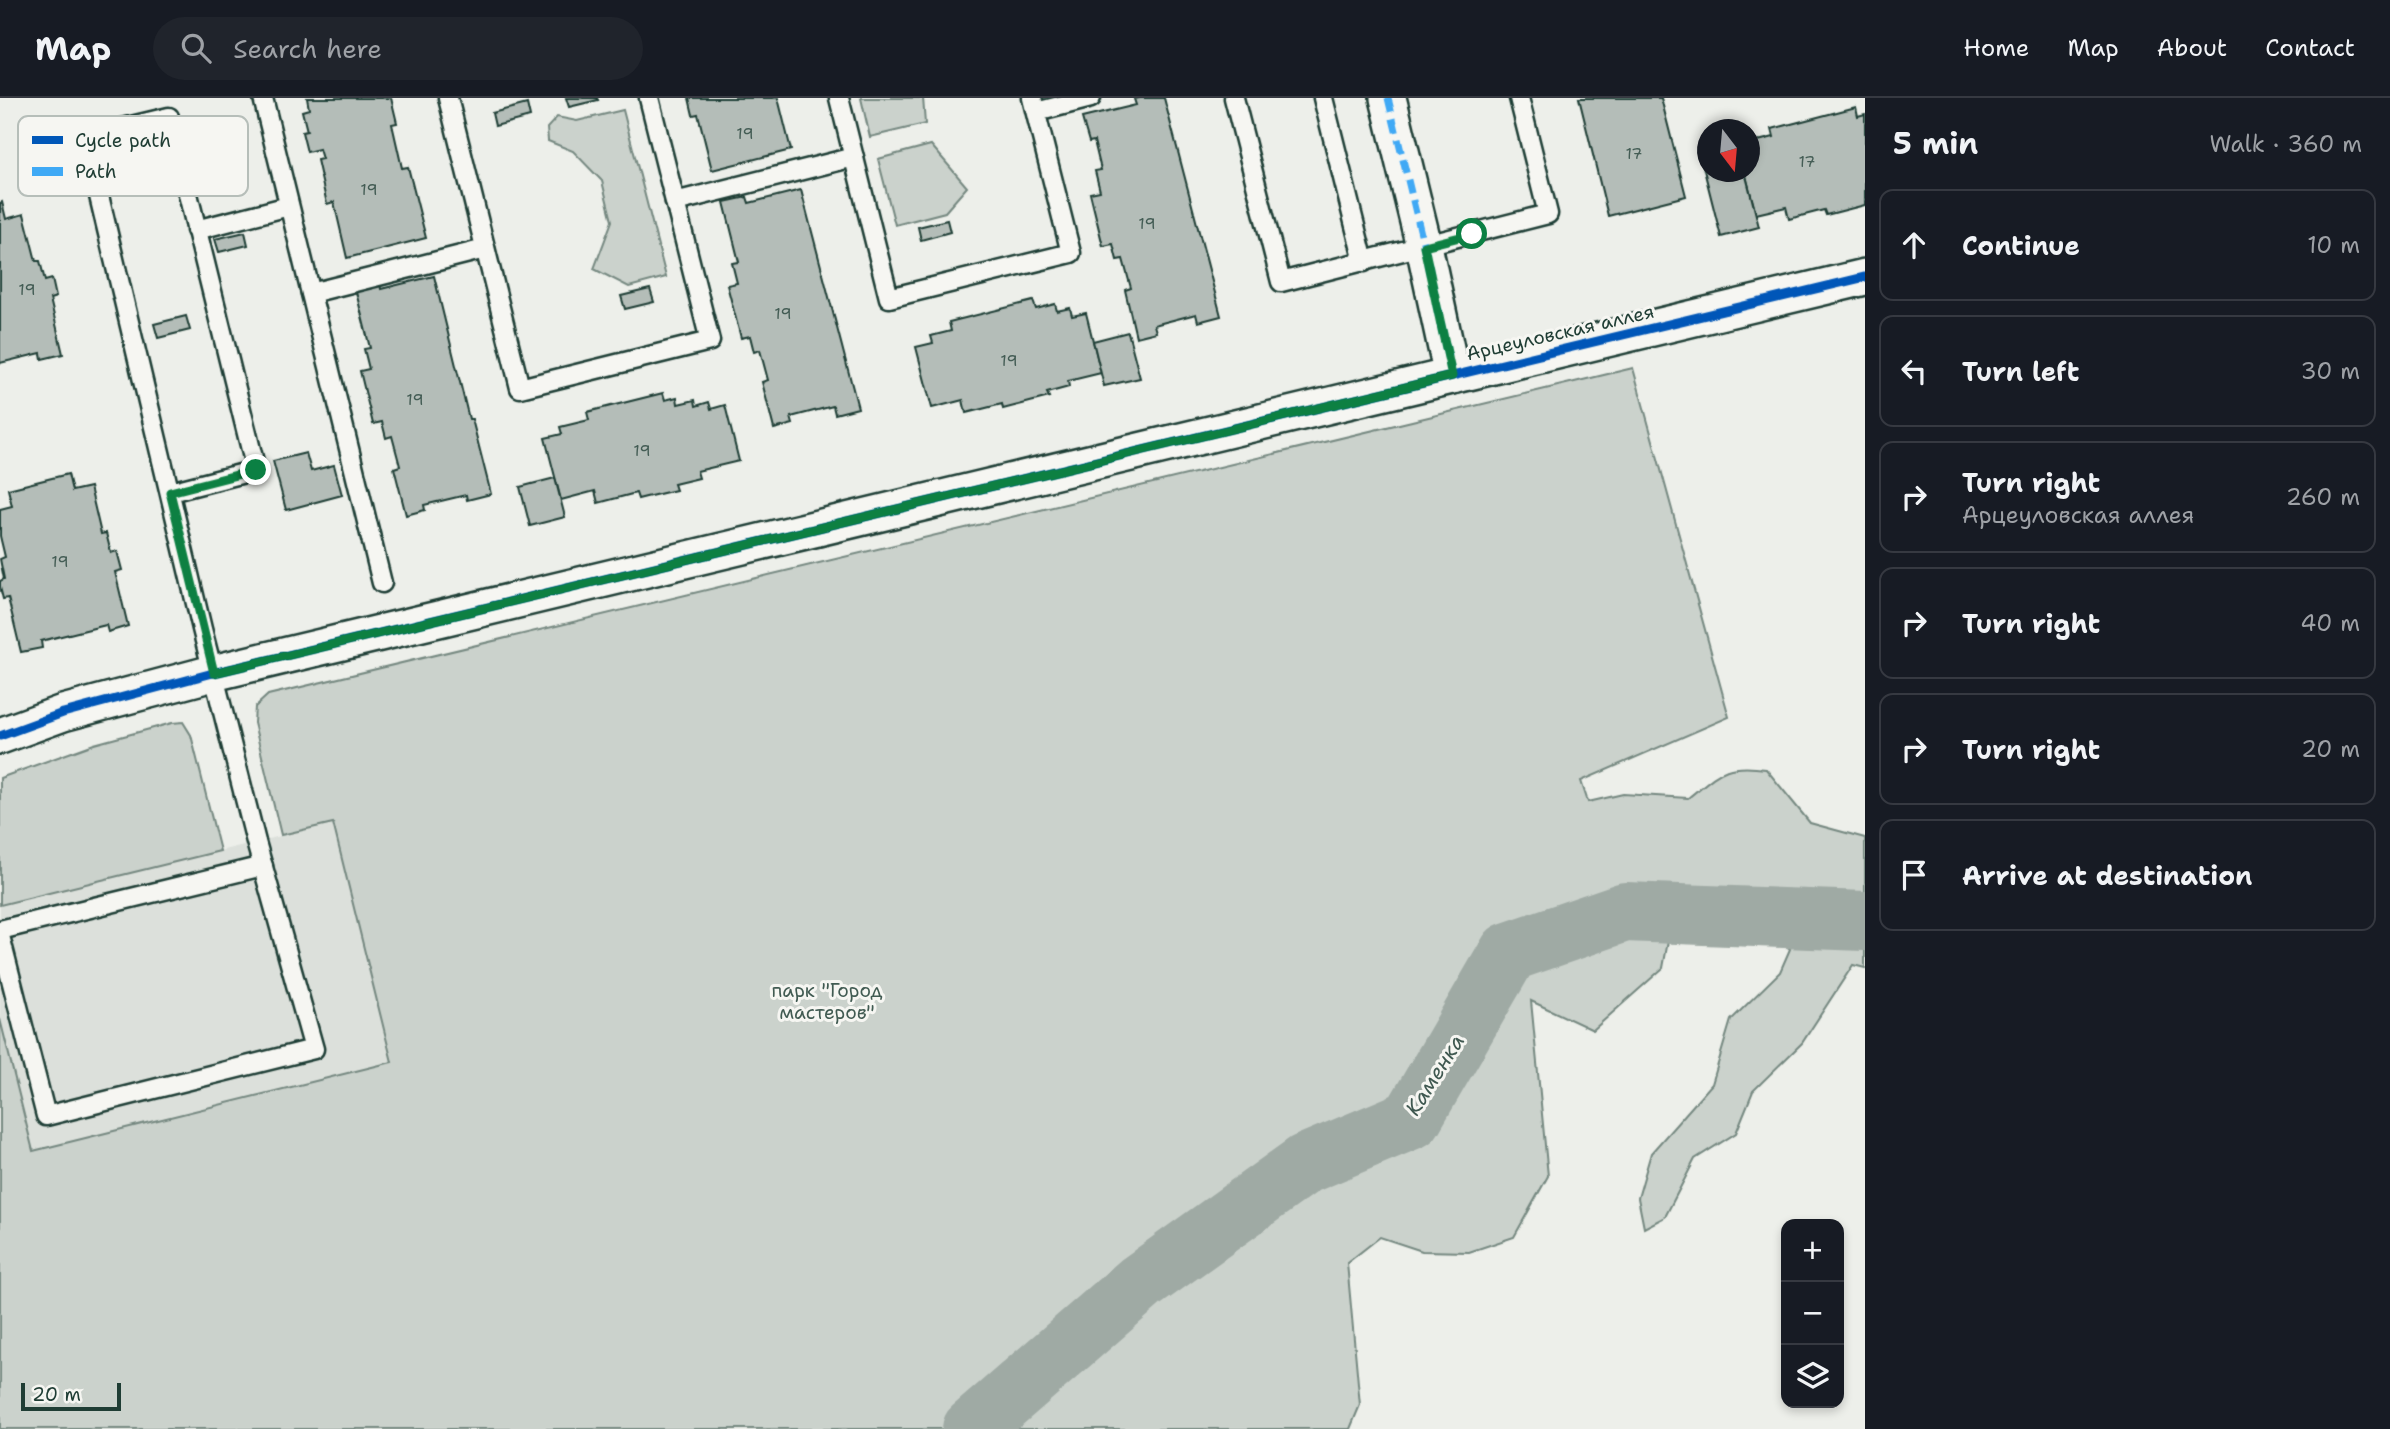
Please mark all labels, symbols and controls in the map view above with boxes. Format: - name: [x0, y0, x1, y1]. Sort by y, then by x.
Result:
- search box: [153, 17, 643, 80]
- text: Map: [35, 26, 111, 71]
- icon: search: [177, 29, 215, 67]
- text: Search here: [233, 31, 382, 66]
- text: Home: [1963, 32, 2029, 64]
- text: Map: [2067, 32, 2119, 64]
- text: About: [2157, 32, 2227, 64]
- text: Contact: [2265, 32, 2355, 64]
- legend: [18, 116, 248, 196]
- north arrow: [1697, 119, 1760, 182]
- house number: 19: [736, 123, 754, 144]
- text: 5 min: [1893, 123, 1978, 164]
- text: Cycle path: [75, 128, 171, 153]
- text: Walk · 360 m: [2209, 129, 2362, 159]
- house number: 17: [1625, 143, 1643, 164]
- house number: 17: [1798, 151, 1816, 172]
- text: Path: [75, 159, 117, 184]
- house number: 19: [360, 179, 378, 200]
- house number: 19: [1138, 213, 1156, 234]
- route start: [1456, 218, 1487, 249]
- icon: ahead: [1895, 226, 1933, 264]
- text: Continue: [1962, 228, 2080, 263]
- text: 10 m: [2307, 230, 2360, 260]
- house number: 19: [18, 279, 36, 300]
- street label: Арцеуловская аллея: [1464, 299, 1656, 366]
- house number: 19: [774, 303, 792, 324]
- house number: 19: [1000, 350, 1018, 371]
- icon: left: [1895, 352, 1933, 390]
- text: Turn left: [1962, 354, 2079, 389]
- text: 30 m: [2301, 356, 2360, 386]
- house number: 19: [406, 389, 424, 410]
- house number: 19: [633, 440, 651, 461]
- route end: [240, 454, 271, 485]
- text: Turn right: [1962, 465, 2100, 500]
- icon: right: [1895, 478, 1933, 516]
- text: 260 m: [2286, 482, 2360, 512]
- text: Арцеуловская аллея: [1962, 500, 2194, 530]
- house number: 19: [51, 551, 69, 572]
- icon: right: [1895, 604, 1933, 642]
- text: Turn right: [1962, 606, 2100, 641]
- text: 40 m: [2300, 608, 2360, 638]
- icon: right: [1895, 730, 1933, 768]
- text: Turn right: [1962, 732, 2100, 767]
- text: 20 m: [2301, 734, 2360, 764]
- icon: arrive: [1895, 856, 1933, 894]
- text: Arrive at destination: [1962, 858, 2252, 893]
- park label: парк "Город мастеров": [772, 978, 882, 1025]
- water label: Каменка: [1399, 1029, 1471, 1121]
- map controls: [1781, 1219, 1844, 1408]
- button: +: [1781, 1219, 1844, 1282]
- button: −: [1781, 1282, 1844, 1345]
- button: layers: [1781, 1345, 1844, 1408]
- scale bar: [21, 1380, 121, 1412]
- text: 20 m: [32, 1382, 81, 1407]

